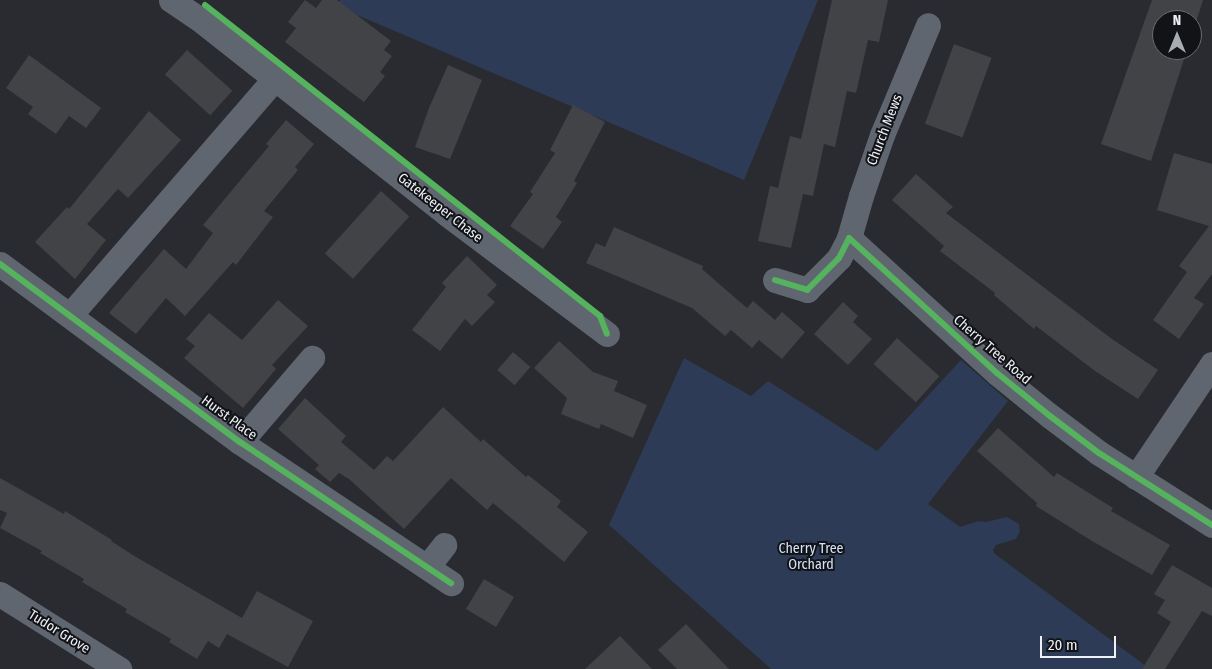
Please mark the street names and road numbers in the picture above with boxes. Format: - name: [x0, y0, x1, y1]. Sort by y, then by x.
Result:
- street label: Church Mews: [864, 92, 906, 168]
- street label: Gatekeeper Chase: [394, 170, 486, 246]
- street label: Cherry Tree Road: [950, 312, 1034, 388]
- street label: Hurst Place: [198, 392, 260, 444]
- street label: Tudor Grove: [25, 607, 93, 657]

